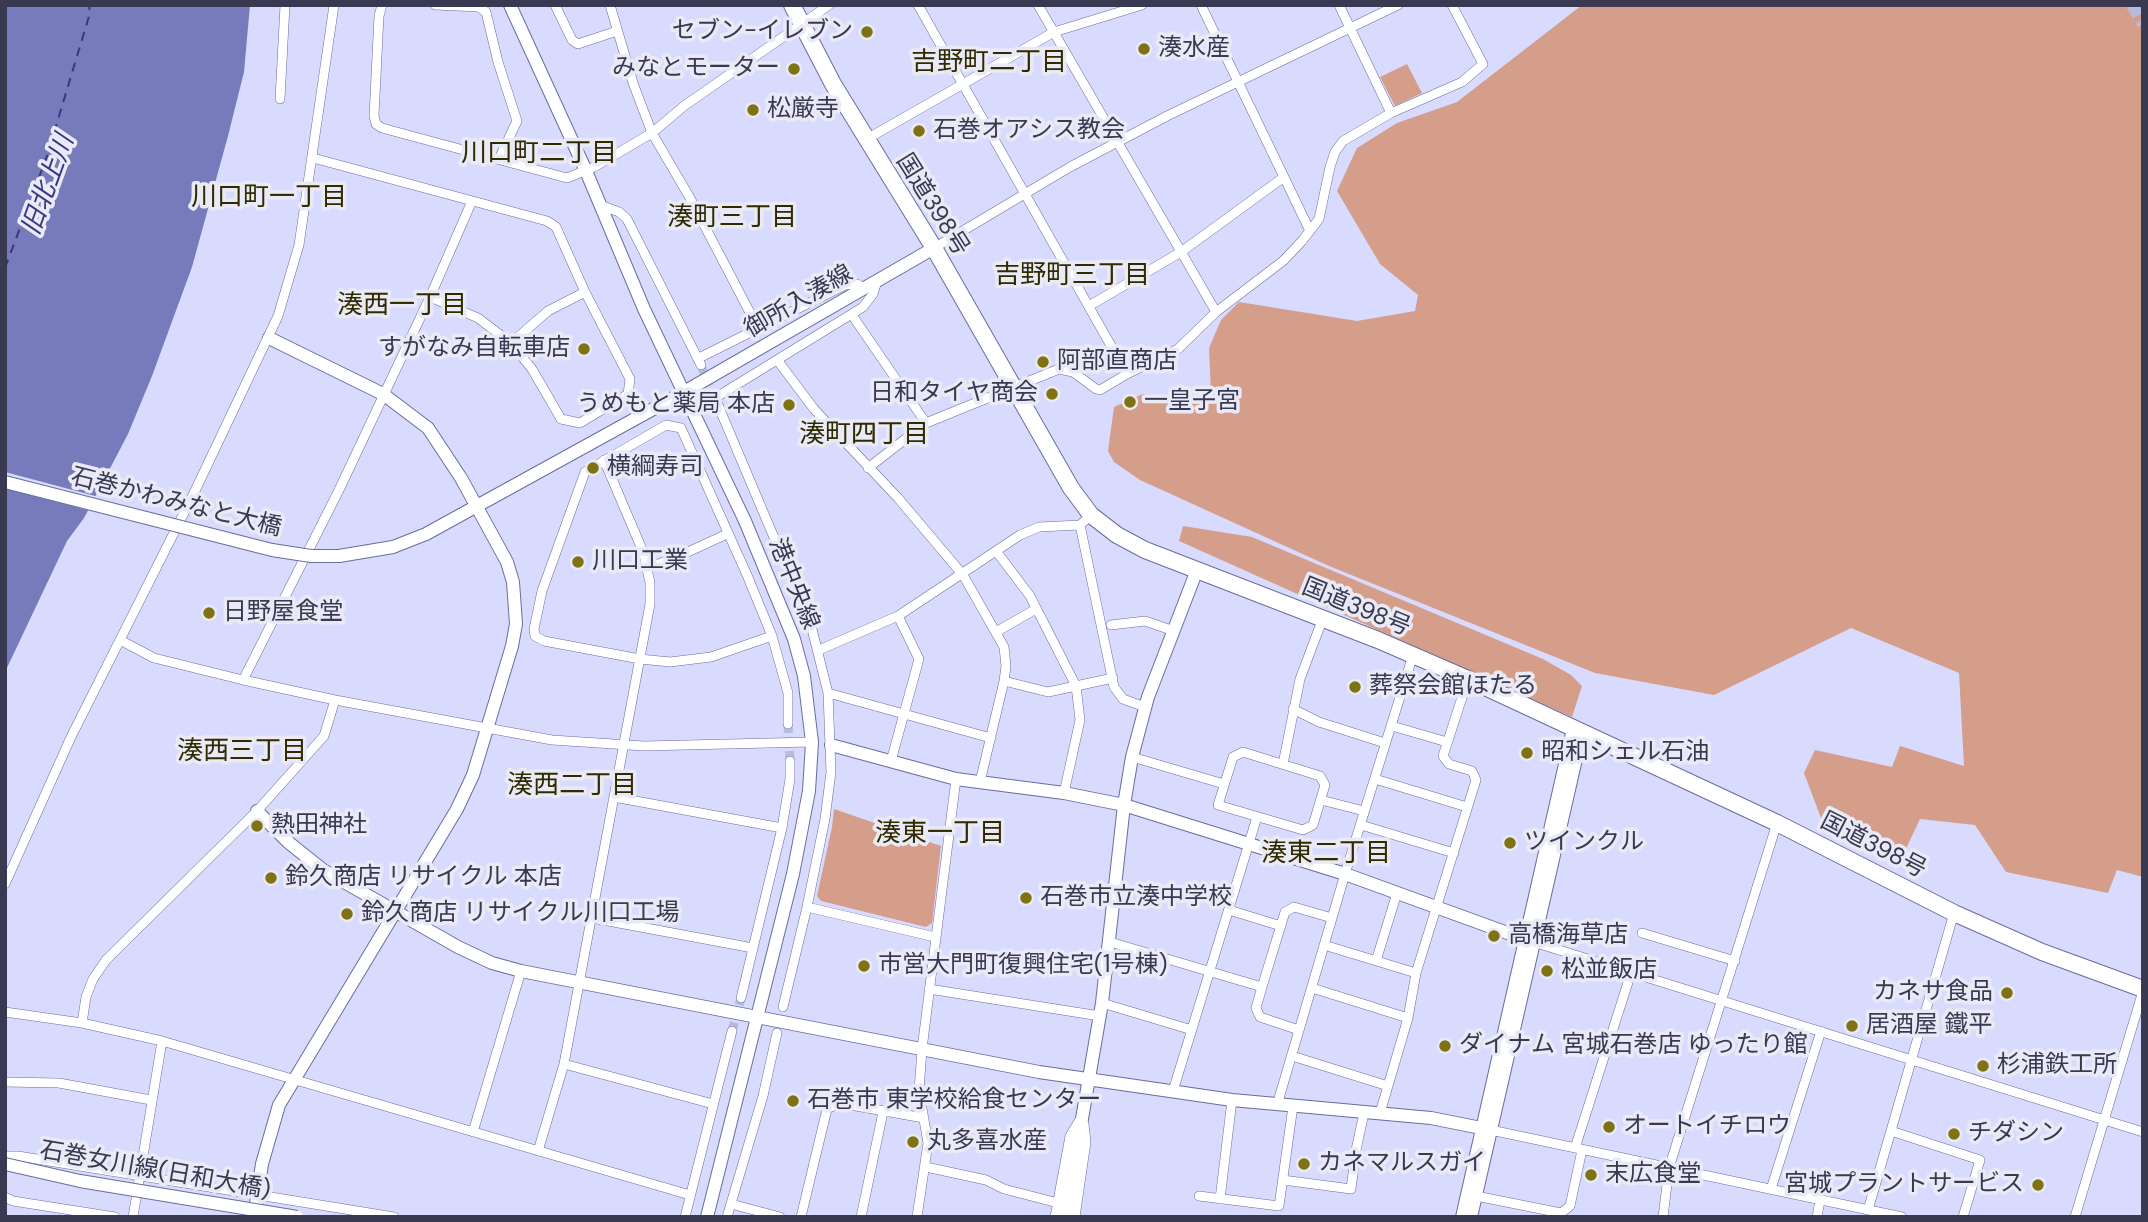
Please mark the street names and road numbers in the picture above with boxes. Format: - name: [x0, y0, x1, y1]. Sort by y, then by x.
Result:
- street label: 国道398号: [889, 149, 975, 261]
- street label: 御所入湊線: [740, 260, 858, 344]
- street label: 石巻かわみなと大橋: [68, 463, 284, 543]
- street label: 港中央線: [762, 534, 824, 634]
- street label: 国道398号: [1297, 573, 1415, 643]
- street label: 国道398号: [1815, 807, 1931, 885]
- street label: 石巻女川線(日和大橋): [37, 1137, 273, 1205]

